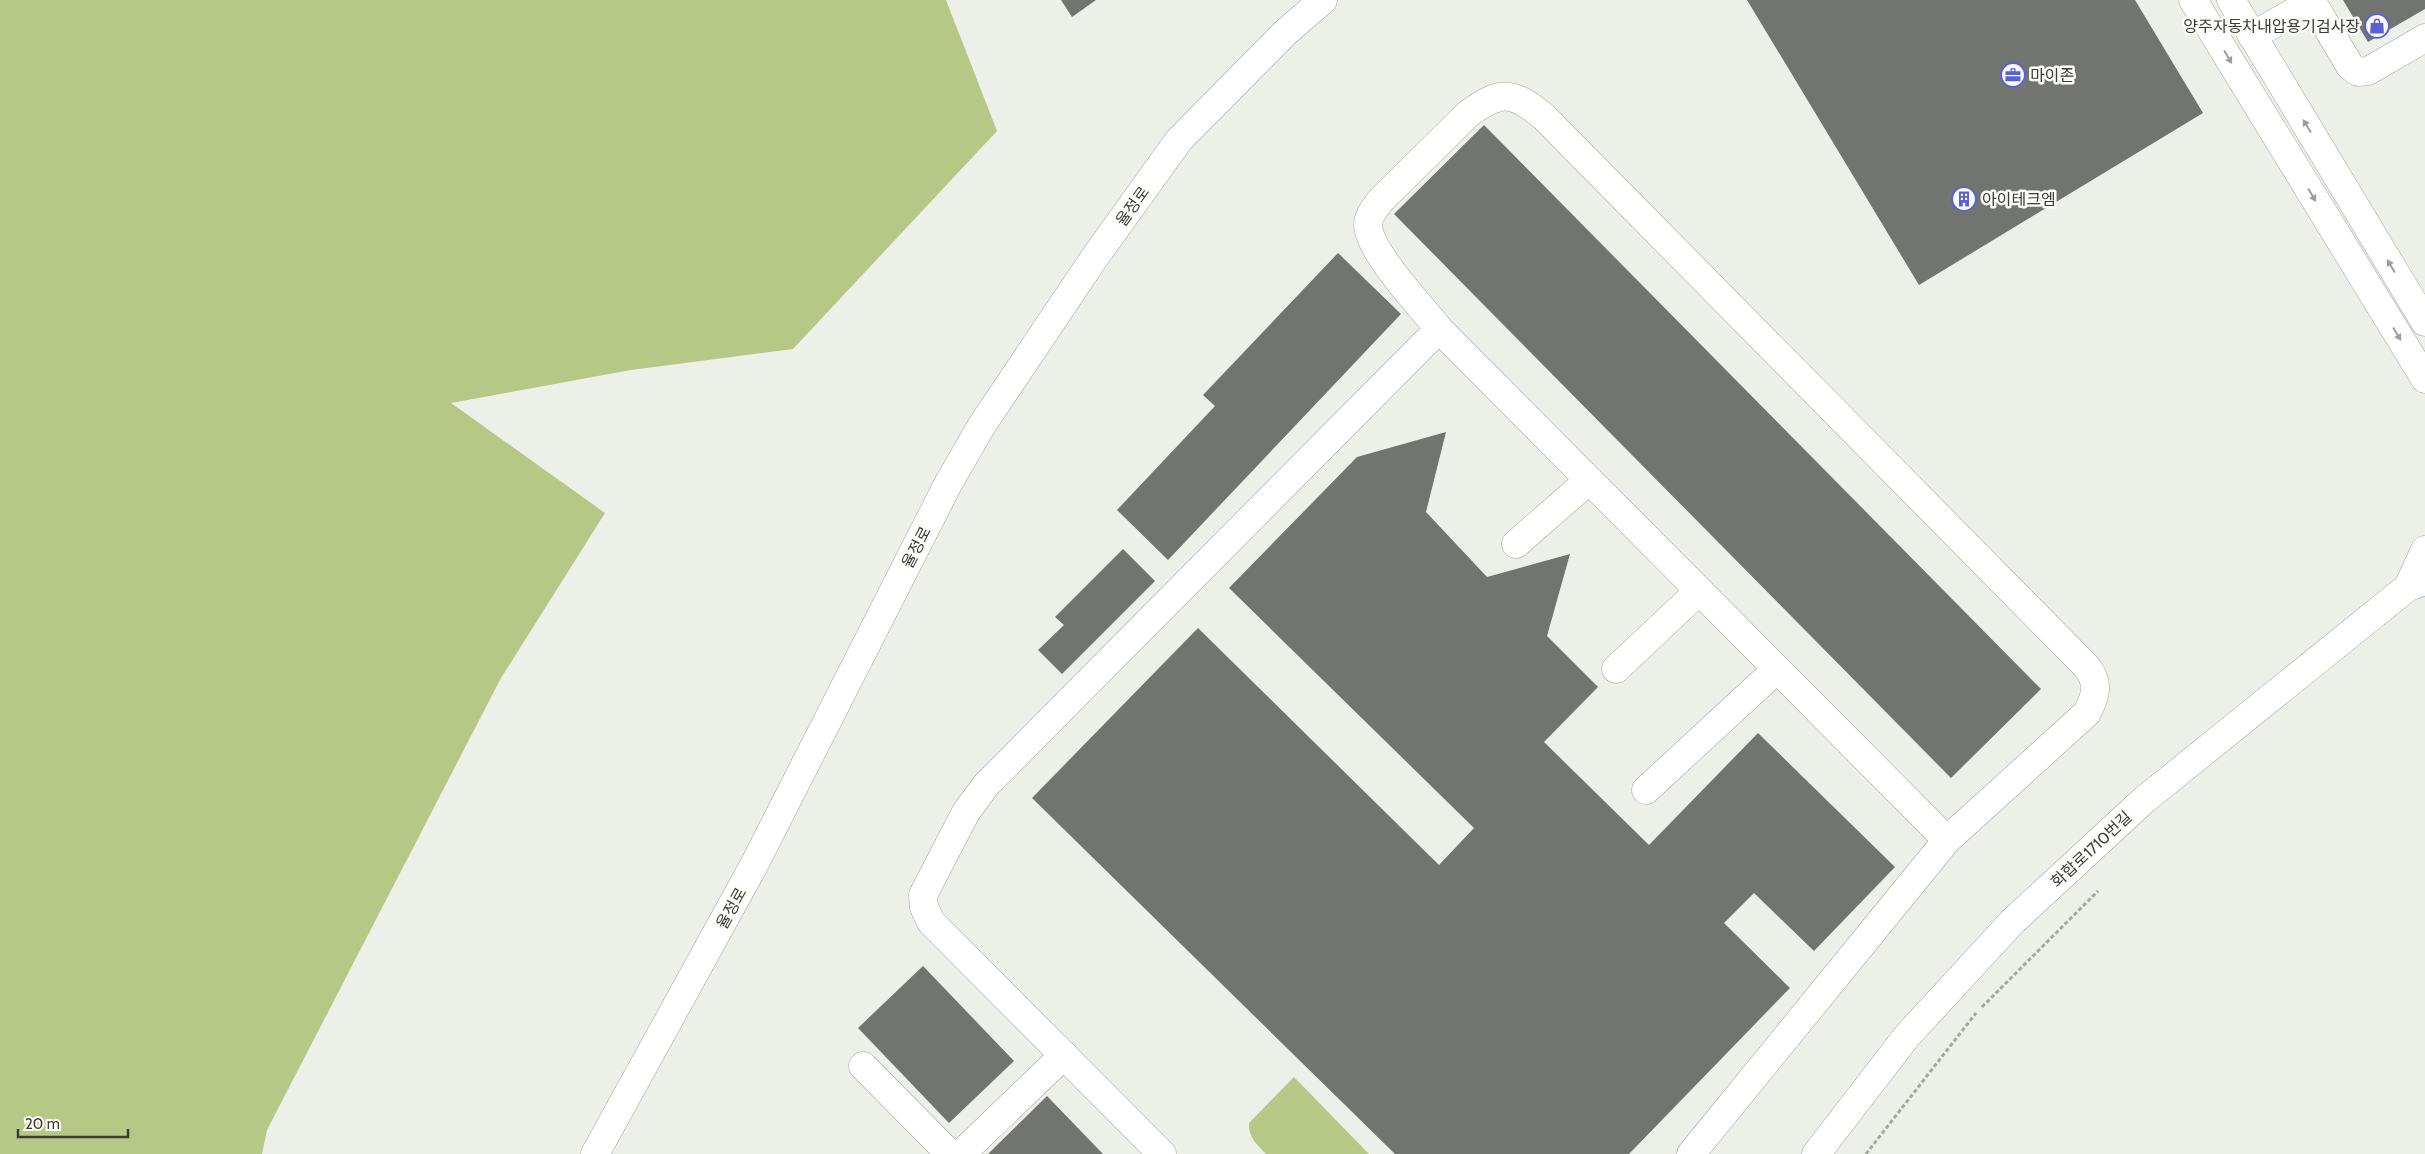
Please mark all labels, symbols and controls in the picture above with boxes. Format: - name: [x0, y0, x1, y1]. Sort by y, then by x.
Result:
- shop icon: 양주자동차내압용기검사장: [2364, 13, 2390, 39]
- place label: 양주자동차내압용기검사장: [2183, 17, 2360, 36]
- one-way arrow: [2223, 50, 2232, 63]
- office icon: 마이존: [2000, 62, 2026, 88]
- place label: 마이존: [2030, 66, 2074, 85]
- one-way arrow: [2302, 120, 2311, 133]
- street label: 율정로: [1112, 183, 1153, 230]
- building icon: 아이테크엠: [1951, 186, 1977, 212]
- one-way arrow: [2308, 189, 2317, 202]
- place label: 아이테크엠: [1982, 190, 2056, 209]
- one-way arrow: [2386, 259, 2395, 272]
- one-way arrow: [2393, 327, 2402, 340]
- street label: 율정로: [898, 523, 935, 571]
- street label: 화합로1710번길: [2047, 807, 2136, 892]
- street label: 율정로: [712, 884, 751, 932]
- scale bar: [18, 1106, 128, 1138]
- text: 20 m: [25, 1115, 60, 1133]

